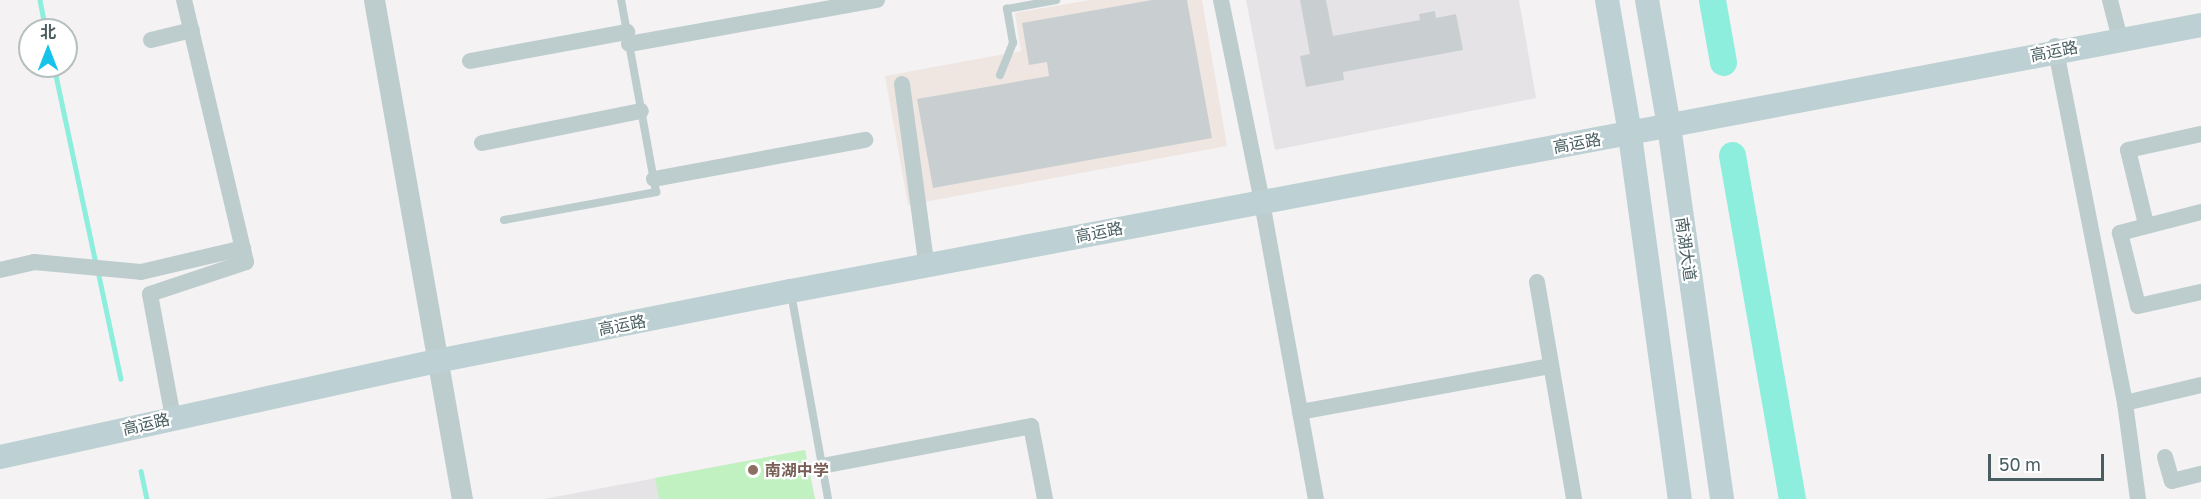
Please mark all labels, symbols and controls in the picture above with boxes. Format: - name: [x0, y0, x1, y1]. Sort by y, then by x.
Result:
- north arrow: [18, 18, 78, 78]
- text: 北: [40, 22, 56, 42]
- street label: 高运路: [2029, 37, 2079, 65]
- street label: 高运路: [1552, 129, 1602, 157]
- street label: 南湖大道: [1672, 216, 1700, 282]
- street label: 高运路: [1074, 218, 1124, 246]
- street label: 高运路: [597, 311, 647, 339]
- street label: 高运路: [120, 409, 172, 439]
- scale bar: [1991, 442, 2106, 480]
- text: 50 m: [1999, 453, 2041, 475]
- place label: 南湖中学: [765, 460, 829, 480]
- marker: 南湖中学: [746, 463, 760, 477]

